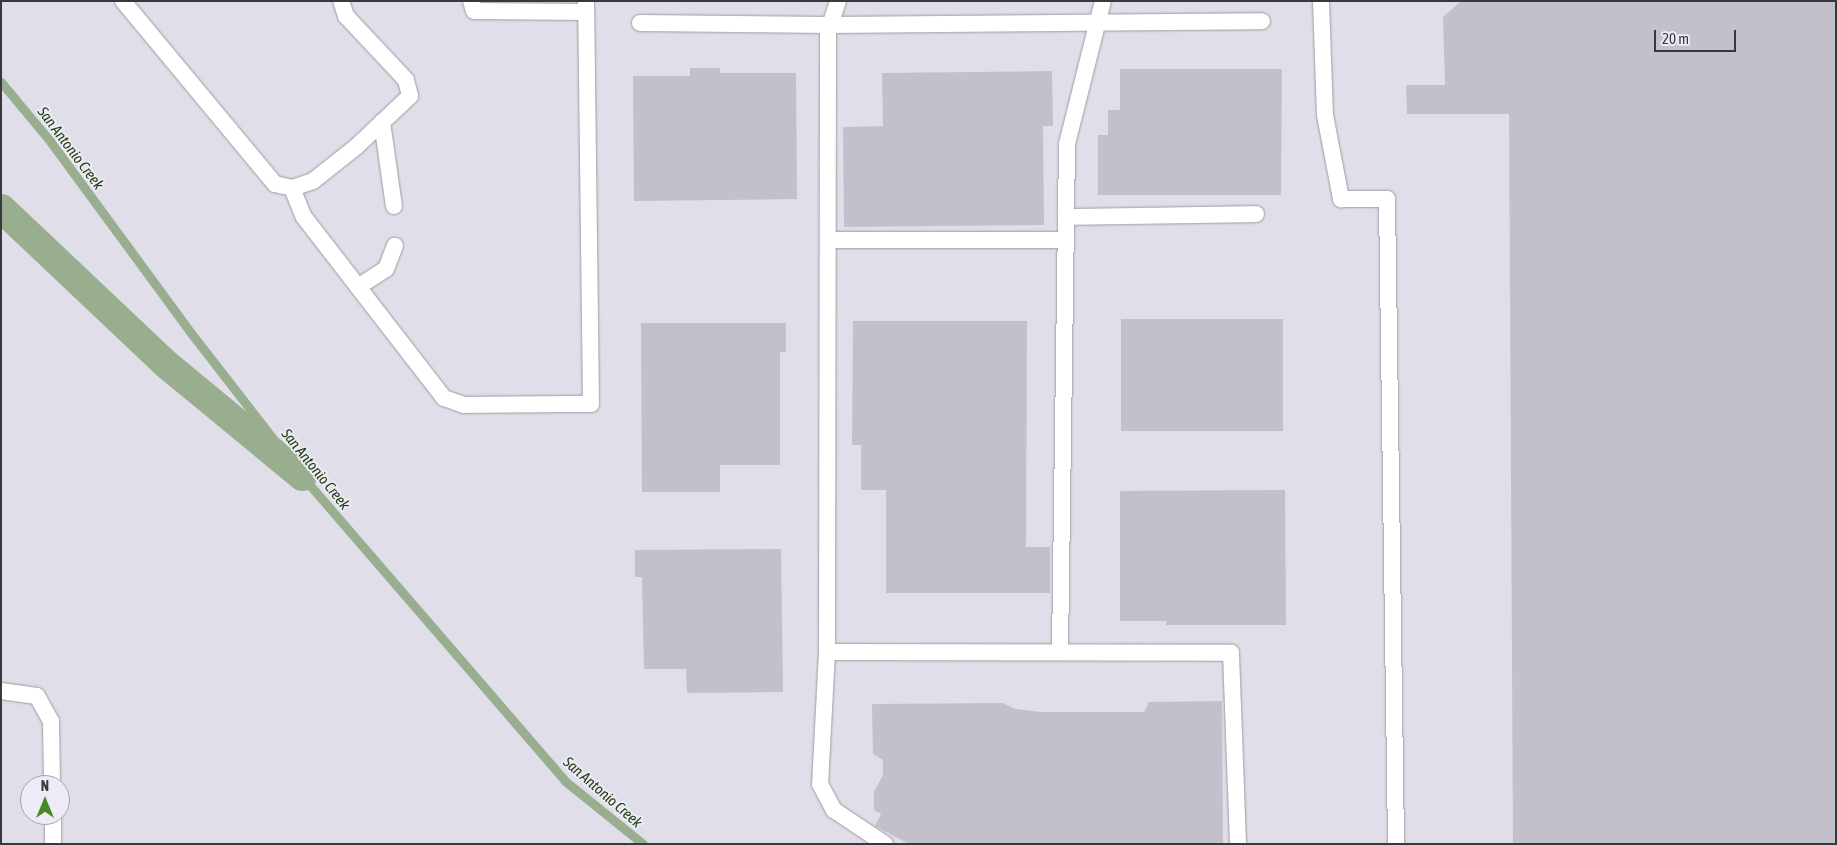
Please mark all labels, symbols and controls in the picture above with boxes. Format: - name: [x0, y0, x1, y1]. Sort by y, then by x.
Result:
- scale bar: [1657, 20, 1740, 52]
- text: 20 m: [1662, 30, 1689, 47]
- water label: San Antonio Creek: [34, 103, 108, 193]
- water label: San Antonio Creek: [278, 425, 354, 513]
- water label: San Antonio Creek: [560, 753, 646, 831]
- north arrow: [20, 775, 70, 825]
- text: N: [41, 778, 49, 794]

